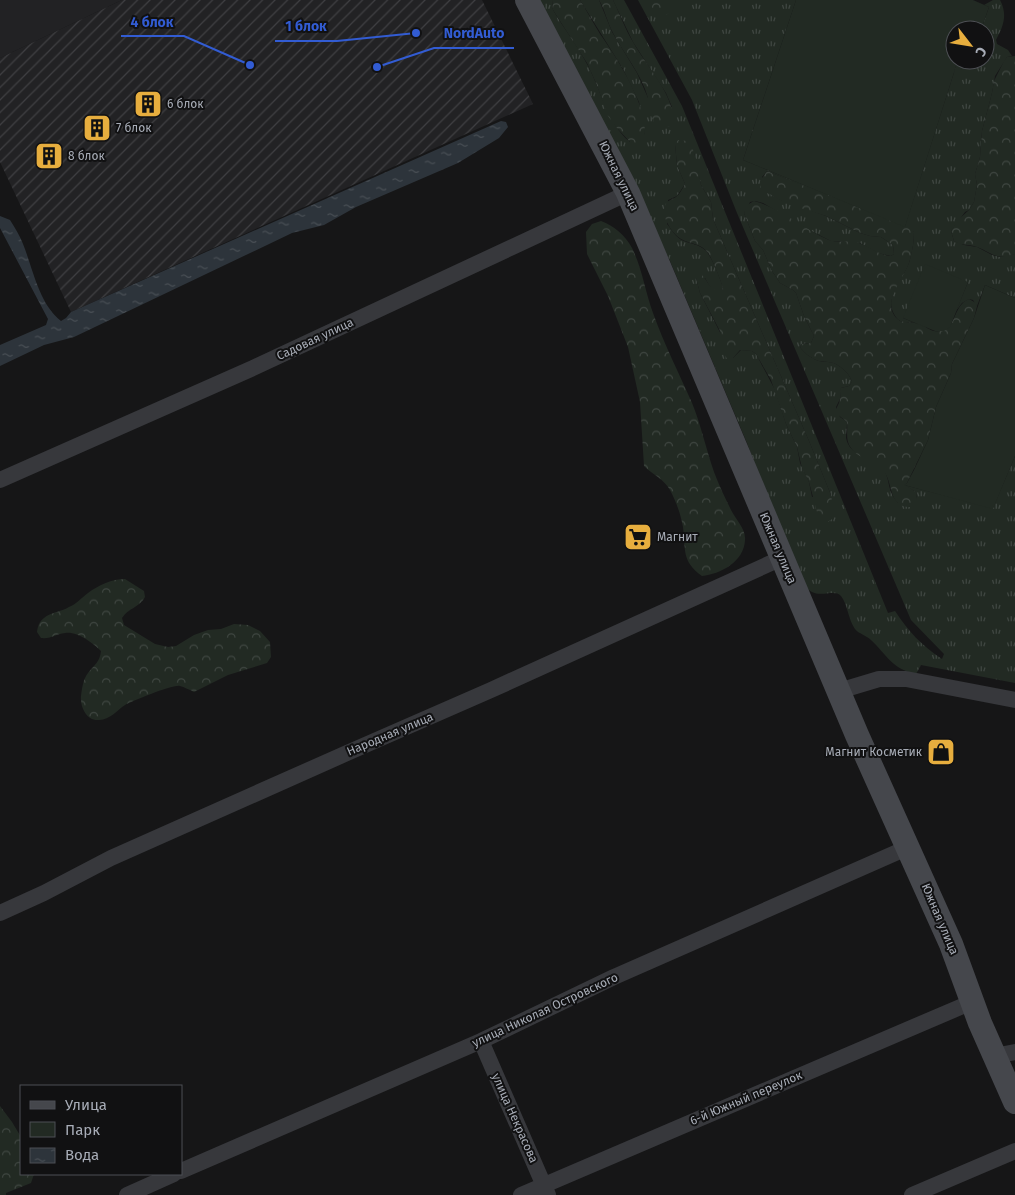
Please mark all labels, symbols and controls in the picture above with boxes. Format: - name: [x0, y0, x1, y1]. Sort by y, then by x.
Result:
- callout: 4 блок: [121, 7, 184, 36]
- callout: 1 блок: [275, 12, 337, 41]
- text: 4 блок: [131, 14, 174, 31]
- text: 1 блок: [285, 18, 327, 35]
- callout: NordAuto: [434, 19, 514, 48]
- north arrow: [945, 20, 995, 70]
- text: NordAuto: [444, 25, 504, 42]
- text: С: [971, 44, 990, 59]
- building icon: 6 блок: [133, 89, 163, 119]
- place label: 6 блок: [167, 97, 204, 111]
- building icon: 7 блок: [82, 113, 112, 143]
- place label: 7 блок: [116, 121, 152, 135]
- street label: Южная улица: [596, 139, 642, 213]
- building icon: 8 блок: [34, 141, 64, 171]
- place label: 8 блок: [68, 149, 106, 163]
- street label: Садовая улица: [274, 315, 356, 363]
- street label: Южная улица: [757, 510, 799, 586]
- supermarket icon: Магнит: [623, 522, 653, 552]
- place label: Магнит: [657, 530, 698, 544]
- street label: Народная улица: [345, 710, 435, 758]
- shop icon: Магнит Косметик: [926, 737, 956, 767]
- place label: Магнит Косметик: [825, 745, 923, 759]
- street label: Южная улица: [919, 881, 961, 957]
- street label: улица Николая Островского: [470, 970, 620, 1050]
- street label: 6-й Южный переулок: [688, 1068, 805, 1128]
- street label: улица Некрасова: [489, 1071, 541, 1165]
- legend: [20, 1085, 182, 1175]
- text: Улица: [65, 1096, 107, 1114]
- text: Парк: [65, 1121, 100, 1139]
- text: Вода: [65, 1146, 99, 1164]

